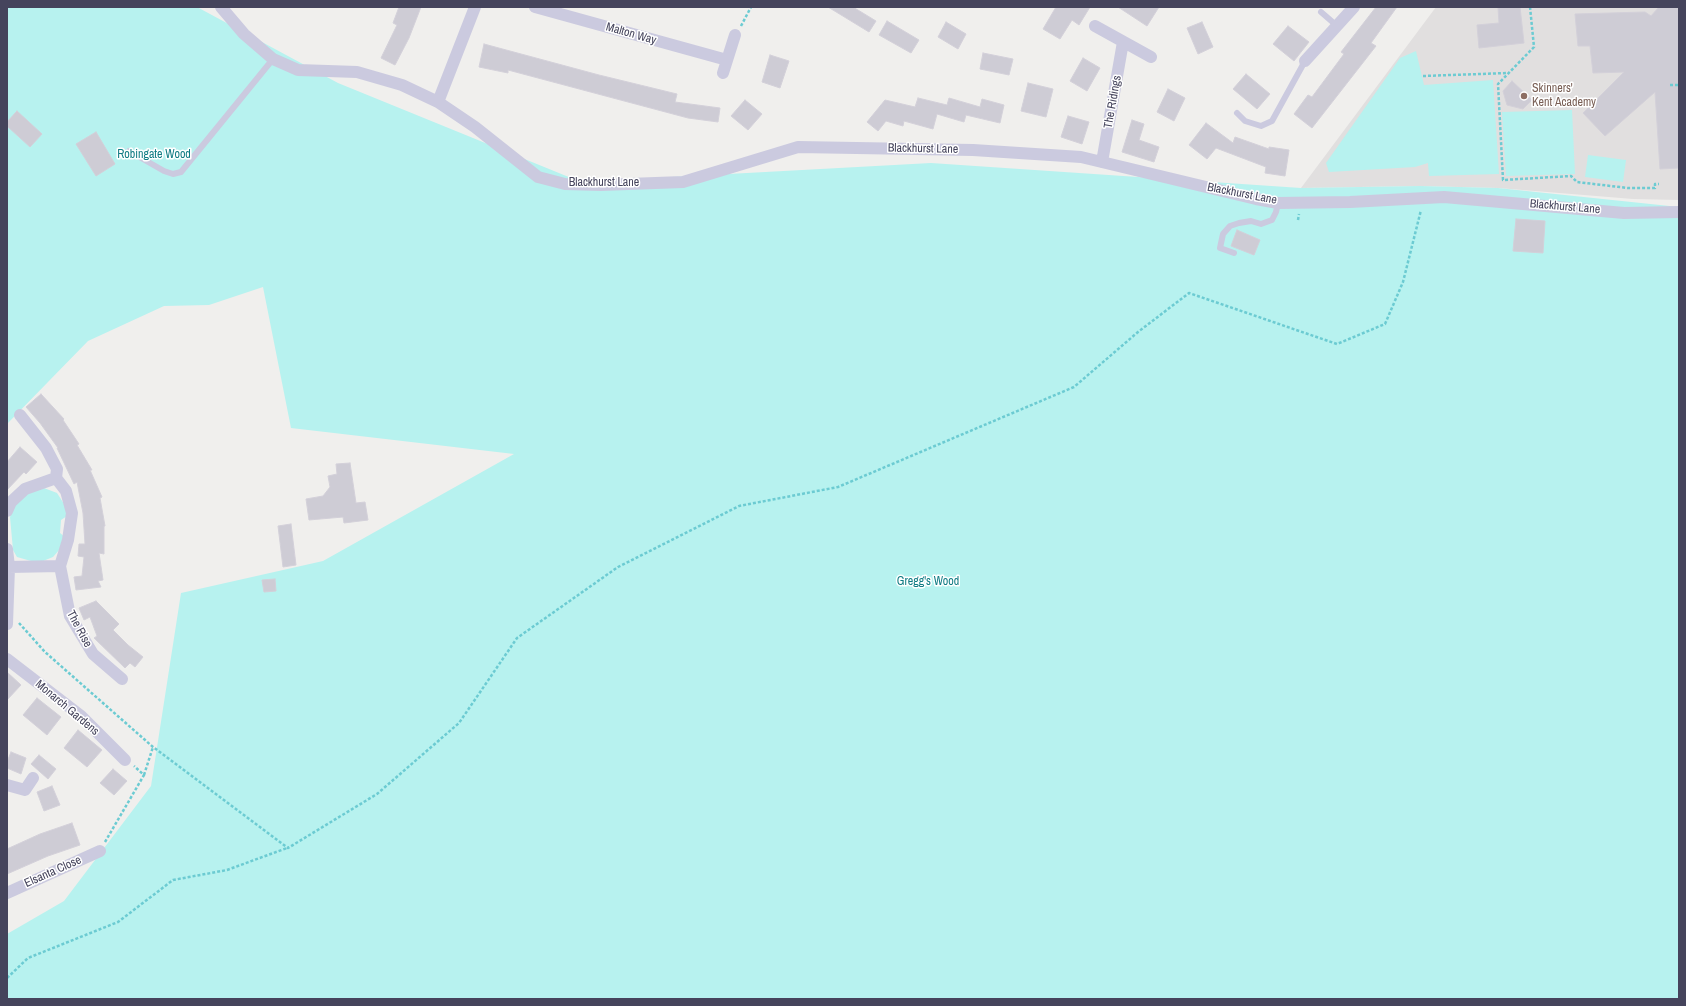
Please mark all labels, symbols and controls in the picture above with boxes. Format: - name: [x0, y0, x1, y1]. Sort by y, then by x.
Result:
- street label: Malton Way: [604, 20, 658, 48]
- street label: The Ridings: [1101, 74, 1125, 130]
- place label: Skinners' Kent Academy: [1532, 82, 1596, 110]
- marker: Skinners' Kent Academy: [1519, 91, 1529, 101]
- street label: Blackhurst Lane: [888, 141, 958, 157]
- park label: Robingate Wood: [117, 148, 191, 162]
- street label: Blackhurst Lane: [569, 176, 639, 190]
- street label: Blackhurst Lane: [1206, 180, 1278, 208]
- street label: Blackhurst Lane: [1529, 197, 1601, 217]
- park label: Gregg's Wood: [897, 575, 959, 589]
- street label: The Rise: [63, 608, 95, 650]
- street label: Monarch Gardens: [32, 677, 102, 739]
- street label: Elsanta Close: [22, 853, 84, 891]

